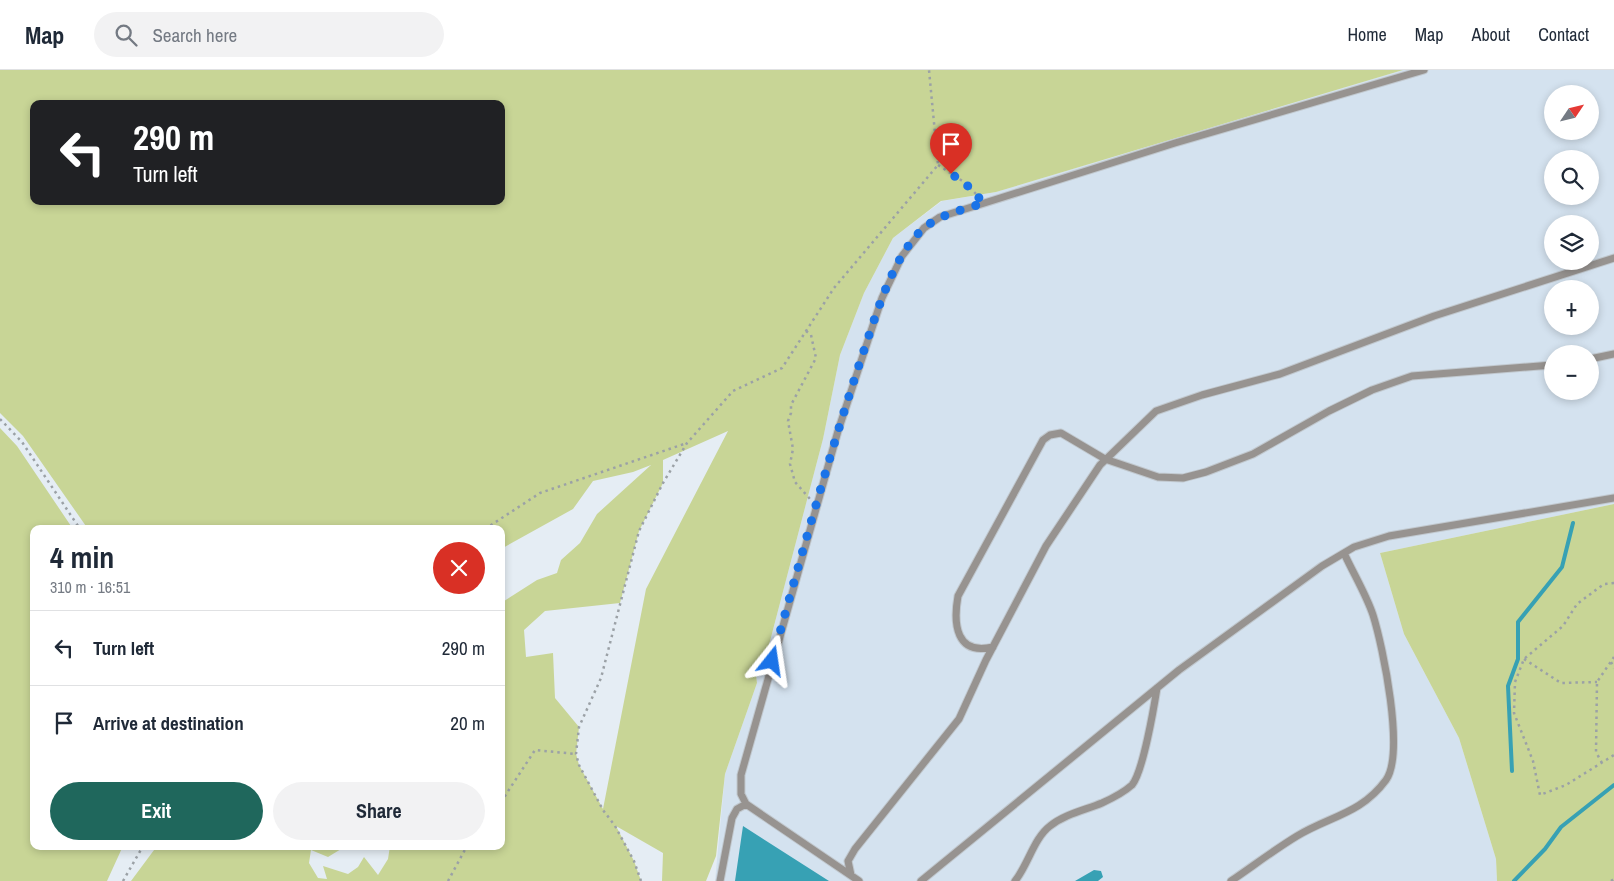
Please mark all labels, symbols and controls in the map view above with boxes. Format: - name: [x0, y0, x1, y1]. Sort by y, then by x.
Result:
- search box: [94, 12, 444, 57]
- text: Map: [25, 19, 64, 51]
- icon: search: [112, 21, 140, 49]
- text: Search here: [152, 22, 237, 48]
- text: Home: [1347, 22, 1387, 47]
- text: Map: [1415, 22, 1444, 47]
- text: About: [1472, 22, 1510, 47]
- text: Contact: [1538, 22, 1589, 47]
- north arrow: [1544, 85, 1599, 140]
- map controls: [1544, 85, 1599, 400]
- text: 290 m: [133, 114, 214, 161]
- icon: left: [50, 120, 115, 185]
- pin: [930, 123, 972, 174]
- icon: arrive: [937, 130, 965, 158]
- button: search: [1544, 150, 1599, 205]
- text: Turn left: [133, 159, 198, 189]
- button: layers: [1544, 215, 1599, 270]
- button: +: [1544, 280, 1599, 335]
- button: −: [1544, 345, 1599, 400]
- text: 4 min: [50, 537, 114, 577]
- button: close: [433, 542, 485, 594]
- text: 310 m · 16:51: [50, 576, 130, 598]
- icon: left: [50, 634, 78, 662]
- position arrow: [745, 634, 797, 686]
- text: Turn left: [93, 635, 154, 661]
- text: 290 m: [442, 635, 485, 661]
- icon: arrive: [50, 709, 78, 737]
- text: Arrive at destination: [93, 710, 244, 736]
- text: 20 m: [450, 710, 485, 736]
- button: Exit: [50, 782, 263, 840]
- button: Share: [273, 782, 485, 840]

